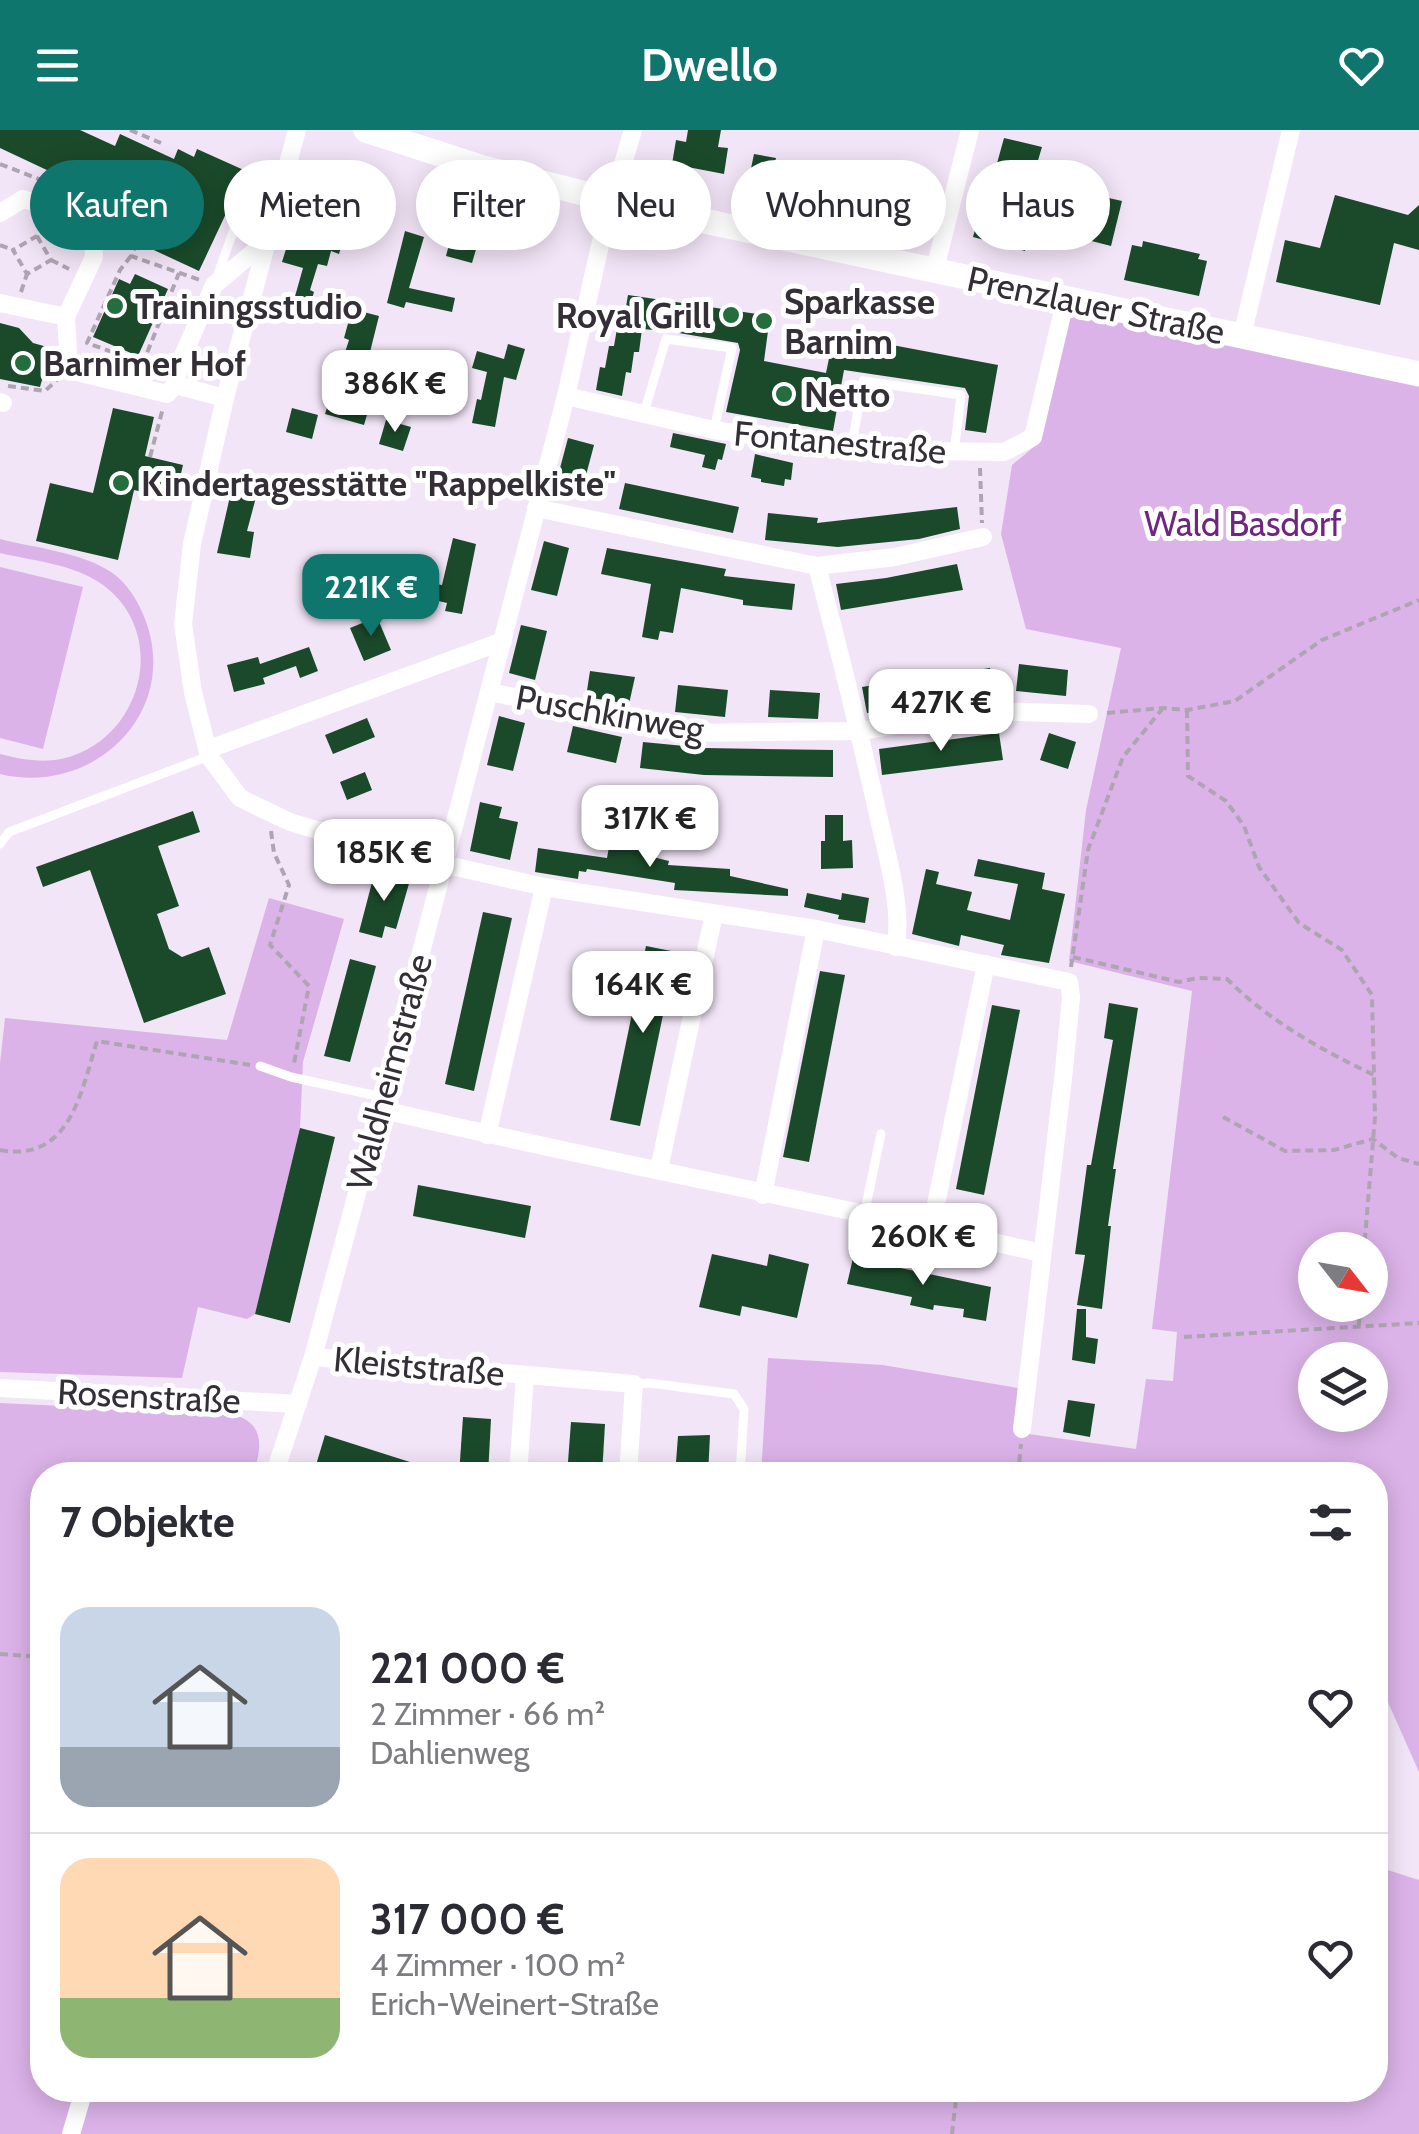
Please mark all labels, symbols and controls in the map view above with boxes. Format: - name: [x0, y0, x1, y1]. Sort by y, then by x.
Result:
- icon: menu: [30, 38, 85, 93]
- text: Dwello: [641, 38, 778, 92]
- icon: heart: [1334, 38, 1389, 93]
- chip: Kaufen: [30, 160, 204, 250]
- chip: Mieten: [224, 160, 396, 250]
- chip: Filter: [416, 160, 560, 250]
- chip: Neu: [580, 160, 711, 250]
- chip: Wohnung: [731, 160, 946, 250]
- chip: Haus: [966, 160, 1110, 250]
- street label: Prenzlauer Straße: [963, 257, 1229, 353]
- place label: Sparkasse Barnim: [784, 280, 935, 363]
- place label: Trainingsstudio: [135, 285, 363, 328]
- place label: Royal Grill: [556, 294, 711, 337]
- marker: Trainingsstudio: [104, 295, 126, 317]
- marker: Royal Grill: [720, 304, 742, 326]
- marker: Sparkasse Barnim: [753, 310, 775, 332]
- place label: Barnimer Hof: [43, 342, 246, 385]
- pin: 386K €: [314, 350, 476, 435]
- marker: Barnimer Hof: [12, 352, 34, 374]
- text: 386K €: [344, 363, 446, 402]
- place label: Netto: [804, 373, 890, 416]
- marker: Netto: [773, 383, 795, 405]
- street label: Fontanestraße: [732, 411, 948, 473]
- place label: Kindertagesstätte "Rappelkiste": [141, 462, 616, 505]
- marker: Kindertagesstätte "Rappelkiste": [110, 472, 132, 494]
- park label: Wald Basdorf: [1144, 502, 1342, 545]
- pin: 221K €: [290, 554, 452, 639]
- text: 221K €: [324, 567, 418, 606]
- pin: 427K €: [860, 669, 1022, 754]
- street label: Puschkinweg: [512, 675, 708, 751]
- text: 427K €: [891, 682, 991, 721]
- pin: 317K €: [569, 785, 731, 870]
- text: 317K €: [603, 798, 697, 837]
- pin: 185K €: [303, 819, 465, 904]
- text: 185K €: [336, 832, 432, 871]
- street label: Waldheimstraße: [337, 949, 441, 1195]
- pin: 164K €: [562, 951, 724, 1036]
- text: 164K €: [594, 964, 692, 1003]
- pin: 260K €: [842, 1203, 1004, 1288]
- text: 260K €: [870, 1216, 976, 1255]
- north arrow: [1298, 1232, 1388, 1322]
- map controls: [1298, 1232, 1388, 1432]
- street label: Kleiststraße: [332, 1337, 506, 1395]
- button: layers: [1298, 1342, 1388, 1432]
- street label: Rosenstraße: [56, 1370, 242, 1422]
- icon: filters: [1303, 1495, 1358, 1550]
- text: 7 Objekte: [60, 1496, 235, 1548]
- text: 221 000 €: [370, 1642, 565, 1694]
- icon: home: [140, 1647, 260, 1767]
- icon: heart: [1303, 1680, 1358, 1735]
- text: 2 Zimmer · 66 m²: [370, 1694, 605, 1733]
- text: Dahlienweg: [370, 1733, 529, 1772]
- text: 317 000 €: [370, 1893, 564, 1945]
- icon: home: [140, 1898, 260, 2018]
- icon: heart: [1303, 1931, 1358, 1986]
- text: 4 Zimmer · 100 m²: [370, 1945, 626, 1984]
- text: Erich-Weinert-Straße: [370, 1984, 659, 2023]

